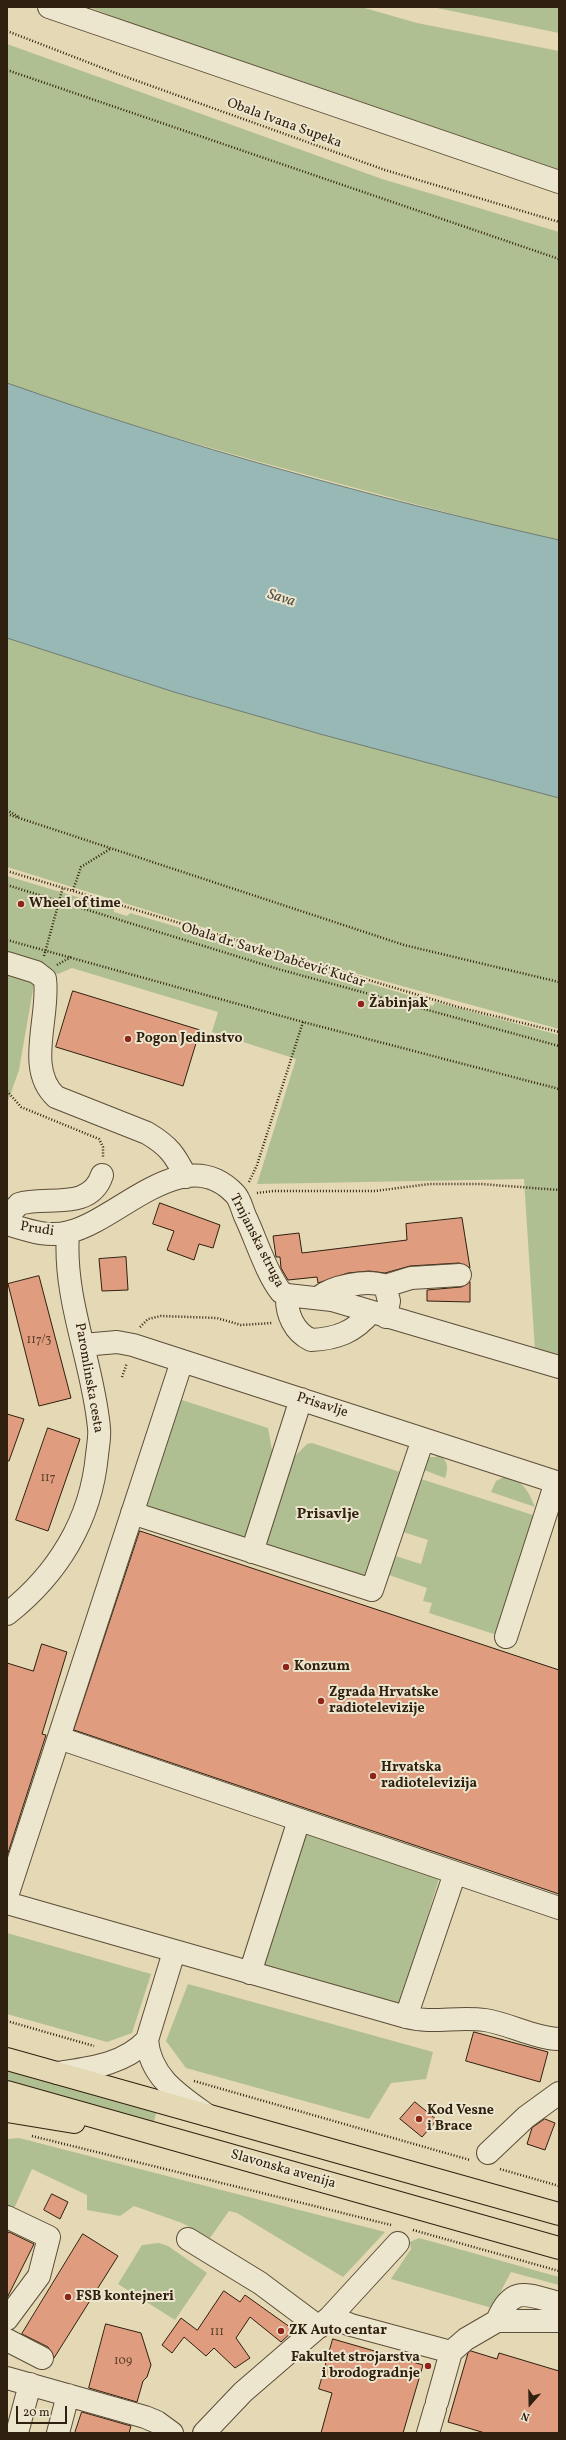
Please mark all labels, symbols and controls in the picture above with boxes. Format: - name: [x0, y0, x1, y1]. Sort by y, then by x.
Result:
- street label: Obala Ivana Supeka: [224, 95, 344, 153]
- water label: Sava: [265, 586, 297, 612]
- place label: Wheel of time: [29, 896, 121, 912]
- marker: Wheel of time: [16, 899, 26, 909]
- street label: Obala dr. Savke Dabčević Kučar: [179, 920, 367, 992]
- place label: Žabinjak: [369, 996, 428, 1012]
- marker: Žabinjak: [356, 999, 366, 1009]
- place label: Pogon Jedinstvo: [136, 1031, 242, 1047]
- marker: Pogon Jedinstvo: [123, 1034, 133, 1044]
- street label: Trnjanska struga: [225, 1191, 287, 1291]
- street label: Prudi: [19, 1219, 55, 1241]
- street label: Paromlinska cesta: [70, 1322, 106, 1434]
- house number: 117/3: [27, 1334, 51, 1348]
- street label: Prisavlje: [294, 1390, 350, 1422]
- house number: 117: [40, 1472, 56, 1486]
- district label: Prisavlje: [297, 1506, 359, 1524]
- place label: Konzum: [294, 1659, 350, 1675]
- marker: Konzum: [281, 1662, 291, 1672]
- place label: Zgrada Hrvatske radiotelevizije: [329, 1685, 438, 1718]
- marker: Zgrada Hrvatske radiotelevizije: [316, 1696, 326, 1706]
- place label: Hrvatska radiotelevizija: [381, 1760, 477, 1792]
- marker: Hrvatska radiotelevizija: [368, 1771, 378, 1781]
- place label: Kod Vesne i Brace: [427, 2103, 494, 2136]
- marker: Kod Vesne i Brace: [414, 2114, 424, 2124]
- street label: Slavonska avenija: [228, 2147, 338, 2193]
- place label: FSB kontejneri: [76, 2289, 174, 2305]
- marker: FSB kontejneri: [63, 2292, 73, 2302]
- place label: ZK Auto centar: [289, 2323, 387, 2339]
- house number: 111: [210, 2326, 224, 2340]
- marker: ZK Auto centar: [276, 2326, 286, 2336]
- place label: Fakultet strojarstva i brodogradnje: [291, 2350, 420, 2382]
- house number: 109: [114, 2355, 132, 2369]
- marker: Fakultet strojarstva i brodogradnje: [423, 2361, 433, 2371]
- north arrow: [510, 2384, 550, 2424]
- scale bar: [18, 2398, 69, 2424]
- text: 20 m: [23, 2405, 50, 2421]
- text: N: [519, 2407, 532, 2424]

